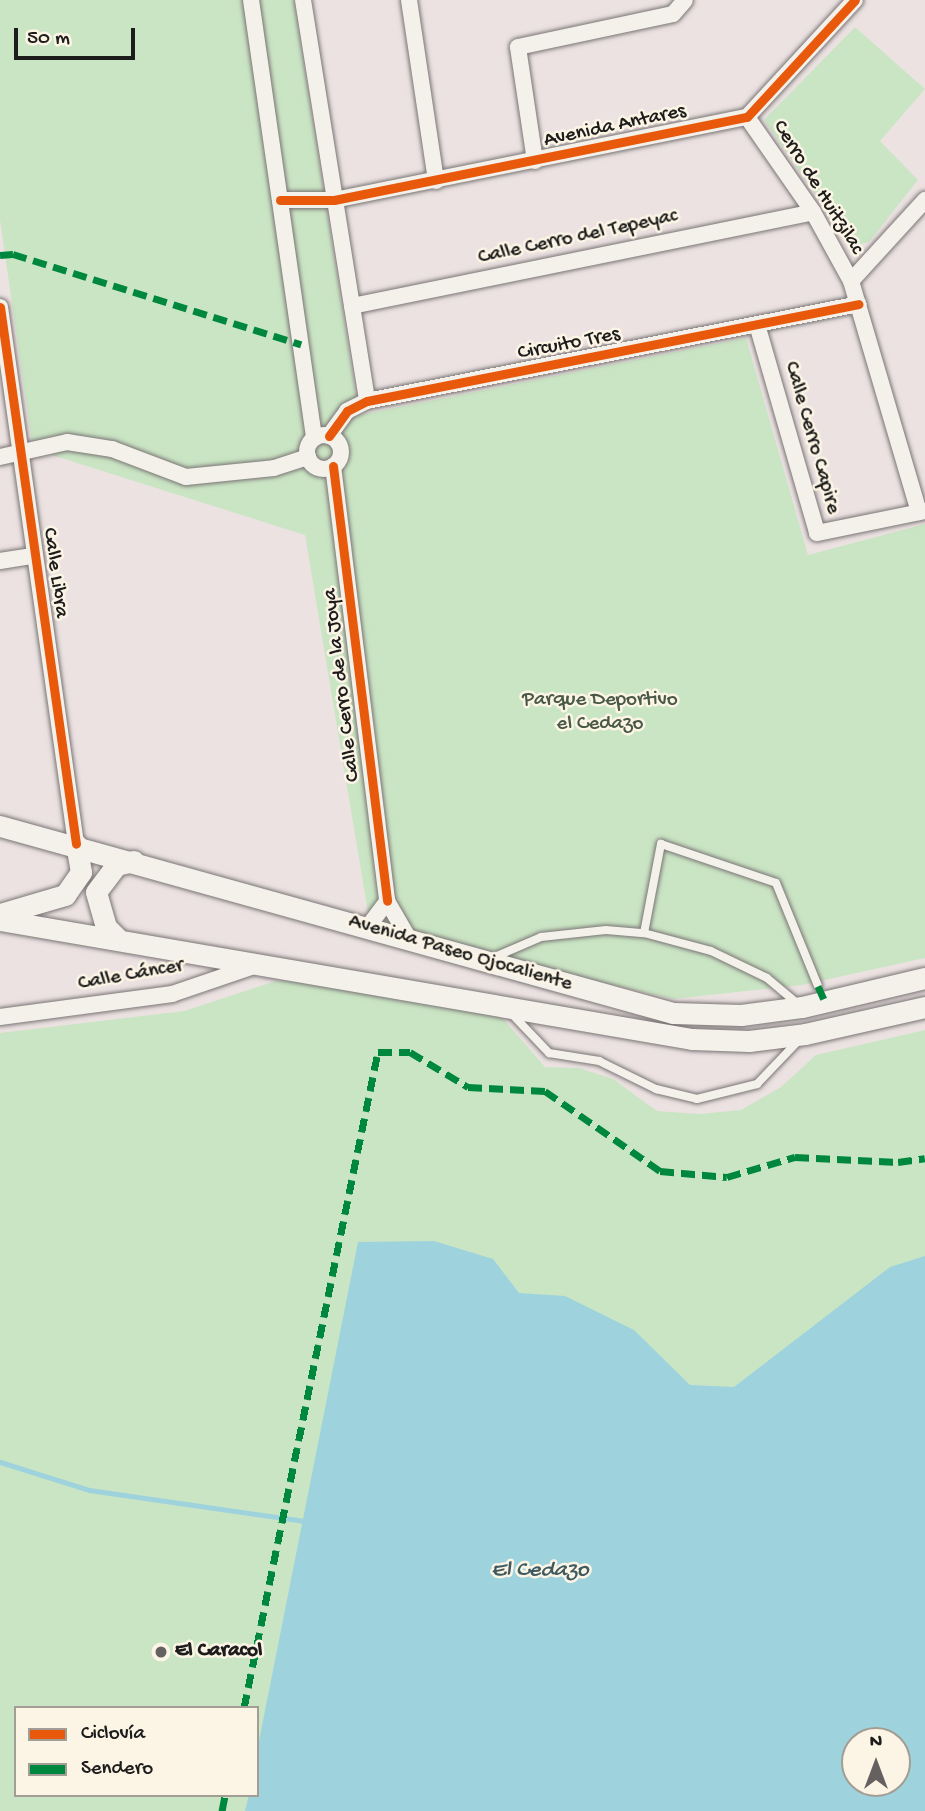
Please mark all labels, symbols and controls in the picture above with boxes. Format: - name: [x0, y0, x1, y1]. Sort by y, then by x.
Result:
- scale bar: [18, 14, 138, 58]
- text: 50 m: [27, 27, 70, 52]
- street label: Avenida Antares: [542, 100, 688, 154]
- street label: Cerro de Huitzilac: [766, 116, 868, 260]
- street label: Calle Cerro del Tepeyac: [476, 205, 680, 271]
- street label: Circuito Tres: [516, 323, 622, 367]
- street label: Calle Cerro Capire: [777, 359, 845, 517]
- street label: Calle Libra: [35, 526, 73, 620]
- street label: Calle Cerro de la Joya: [319, 587, 367, 783]
- park label: Parque Deportivo el Cedazo: [522, 688, 678, 738]
- street label: Avenida Paseo Ojocaliente: [345, 910, 575, 998]
- street label: Calle Cáncer: [76, 954, 186, 998]
- water label: El Cedazo: [491, 1557, 589, 1585]
- place label: El Caracol: [175, 1639, 262, 1665]
- marker: El Caracol: [153, 1644, 169, 1660]
- legend: [14, 1706, 259, 1797]
- text: Ciclovía: [81, 1722, 145, 1747]
- north arrow: [841, 1727, 911, 1797]
- text: N: [870, 1731, 882, 1754]
- text: Sendero: [81, 1757, 153, 1782]

